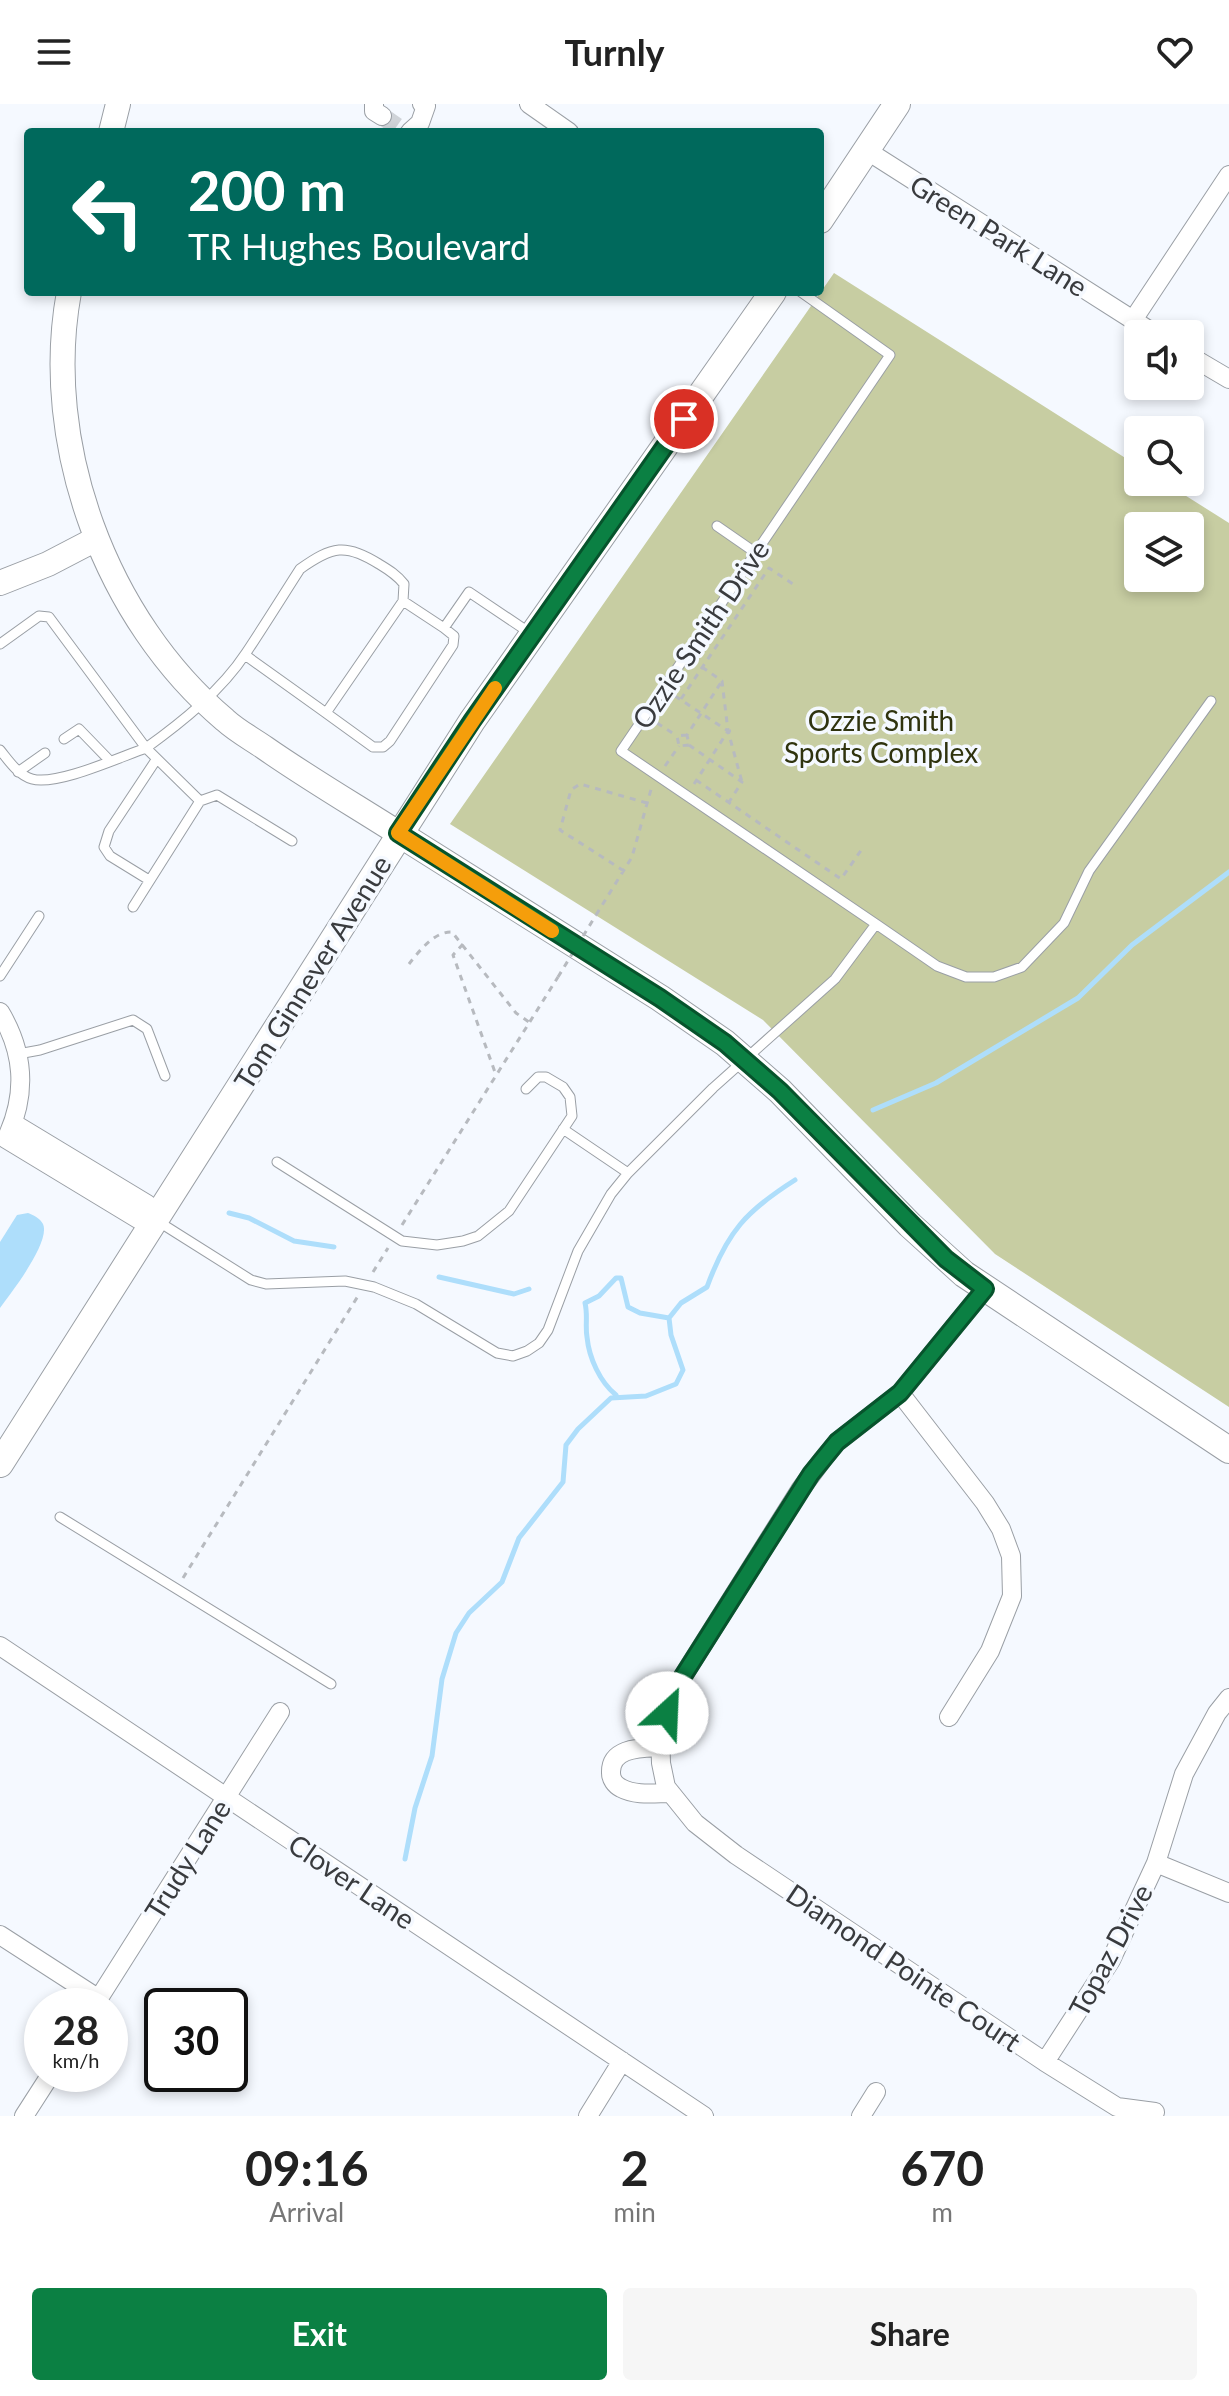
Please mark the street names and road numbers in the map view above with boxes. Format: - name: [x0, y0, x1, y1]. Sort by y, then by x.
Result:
- street label: Green Park Lane: [904, 167, 1094, 303]
- street label: Ozzie Smith Drive: [624, 533, 776, 735]
- street label: Tom Ginnever Avenue: [226, 849, 398, 1095]
- street label: Trudy Lane: [137, 1793, 237, 1925]
- street label: Clover Lane: [282, 1826, 422, 1936]
- street label: Diamond Pointe Court: [780, 1876, 1028, 2058]
- street label: Topaz Drive: [1061, 1878, 1159, 2022]

